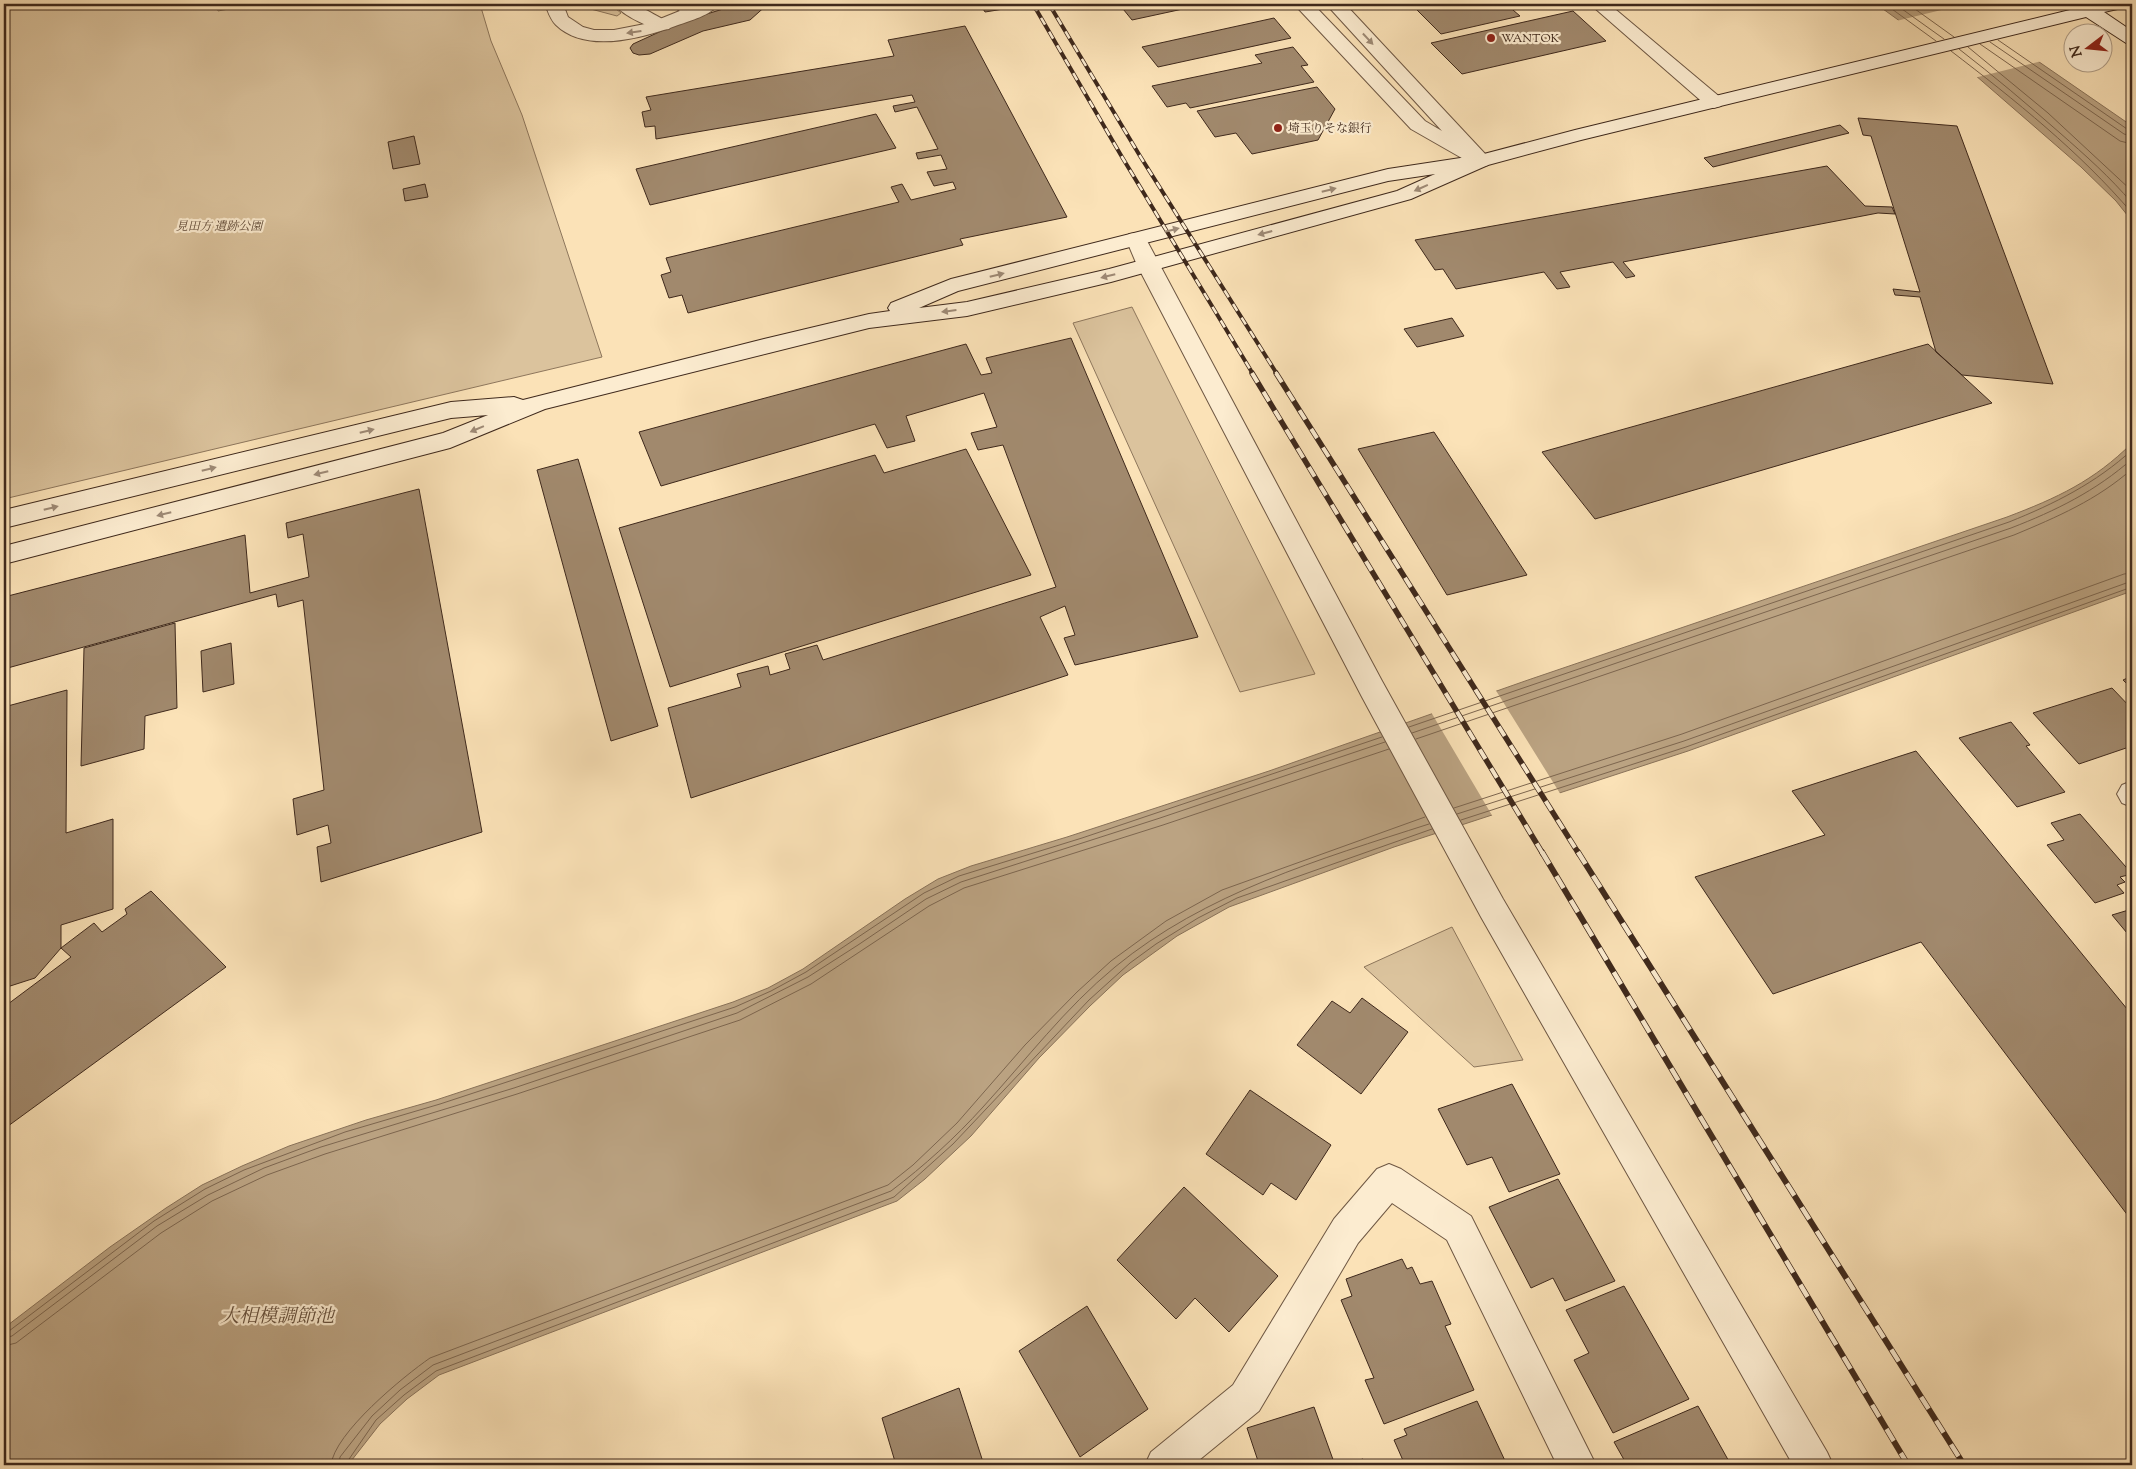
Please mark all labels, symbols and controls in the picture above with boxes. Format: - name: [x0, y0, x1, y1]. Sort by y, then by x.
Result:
- north arrow: [2064, 22, 2114, 72]
- one-way arrow: [626, 28, 642, 36]
- place label: WANTOK: [1501, 30, 1560, 48]
- marker: WANTOK: [1485, 32, 1497, 44]
- one-way arrow: [1362, 33, 1374, 45]
- text: N: [2066, 43, 2089, 59]
- place label: 埼玉りそな銀行: [1288, 120, 1372, 138]
- marker: 埼玉りそな銀行: [1272, 122, 1284, 134]
- one-way arrow: [1414, 184, 1428, 192]
- one-way arrow: [1322, 186, 1337, 194]
- park label: 見田方 遺跡公園: [176, 218, 264, 236]
- one-way arrow: [1164, 226, 1179, 234]
- one-way arrow: [1257, 229, 1272, 237]
- one-way arrow: [990, 270, 1005, 278]
- one-way arrow: [1101, 272, 1116, 280]
- one-way arrow: [941, 307, 957, 315]
- one-way arrow: [470, 425, 484, 433]
- one-way arrow: [359, 427, 374, 435]
- one-way arrow: [201, 465, 216, 473]
- one-way arrow: [313, 469, 328, 477]
- one-way arrow: [44, 504, 59, 512]
- one-way arrow: [156, 510, 171, 518]
- water label: 大相模調節池: [220, 1304, 336, 1331]

